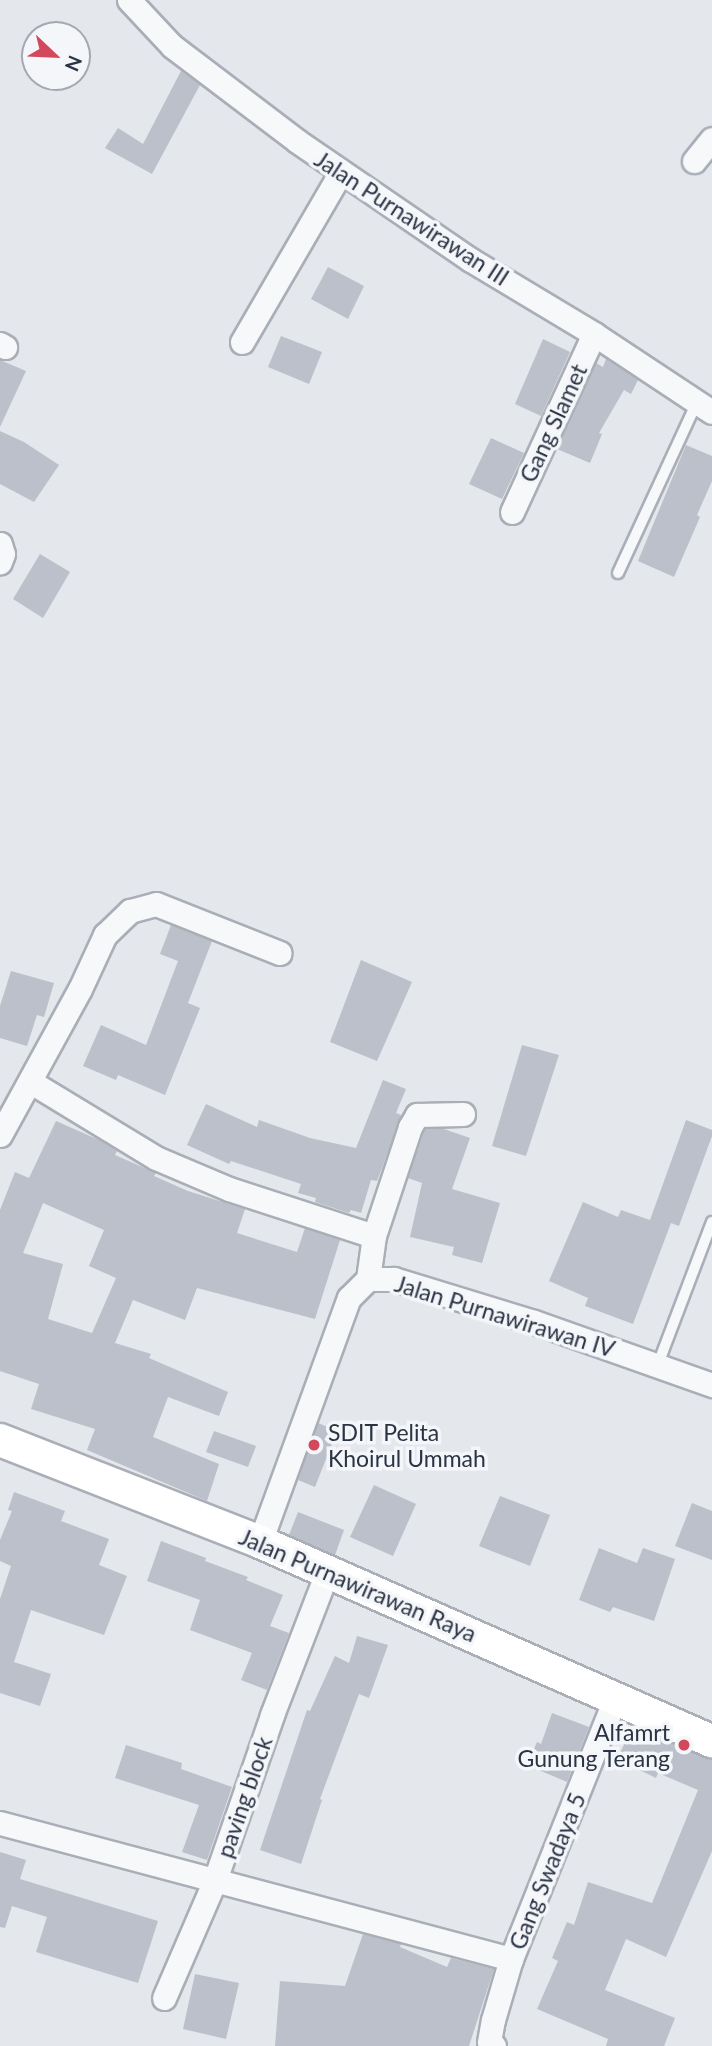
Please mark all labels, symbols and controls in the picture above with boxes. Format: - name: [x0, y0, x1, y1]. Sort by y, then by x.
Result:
- north arrow: [21, 21, 91, 91]
- text: N: [61, 52, 87, 75]
- street label: Jalan Purnawirawan III: [310, 145, 514, 291]
- street label: Gang Slamet: [514, 360, 592, 486]
- street label: Jalan Purnawirawan IV: [392, 1269, 618, 1363]
- place label: SDIT Pelita Khoirul Ummah: [328, 1418, 486, 1472]
- marker: SDIT Pelita Khoirul Ummah: [306, 1437, 322, 1453]
- street label: Jalan Purnawirawan Raya: [235, 1522, 481, 1648]
- place label: Alfamrt Gunung Terang: [517, 1718, 670, 1772]
- street label: paving block: [210, 1733, 278, 1861]
- marker: Alfamrt Gunung Terang: [676, 1737, 692, 1753]
- street label: Gang Swadaya 5: [503, 1789, 591, 1953]

